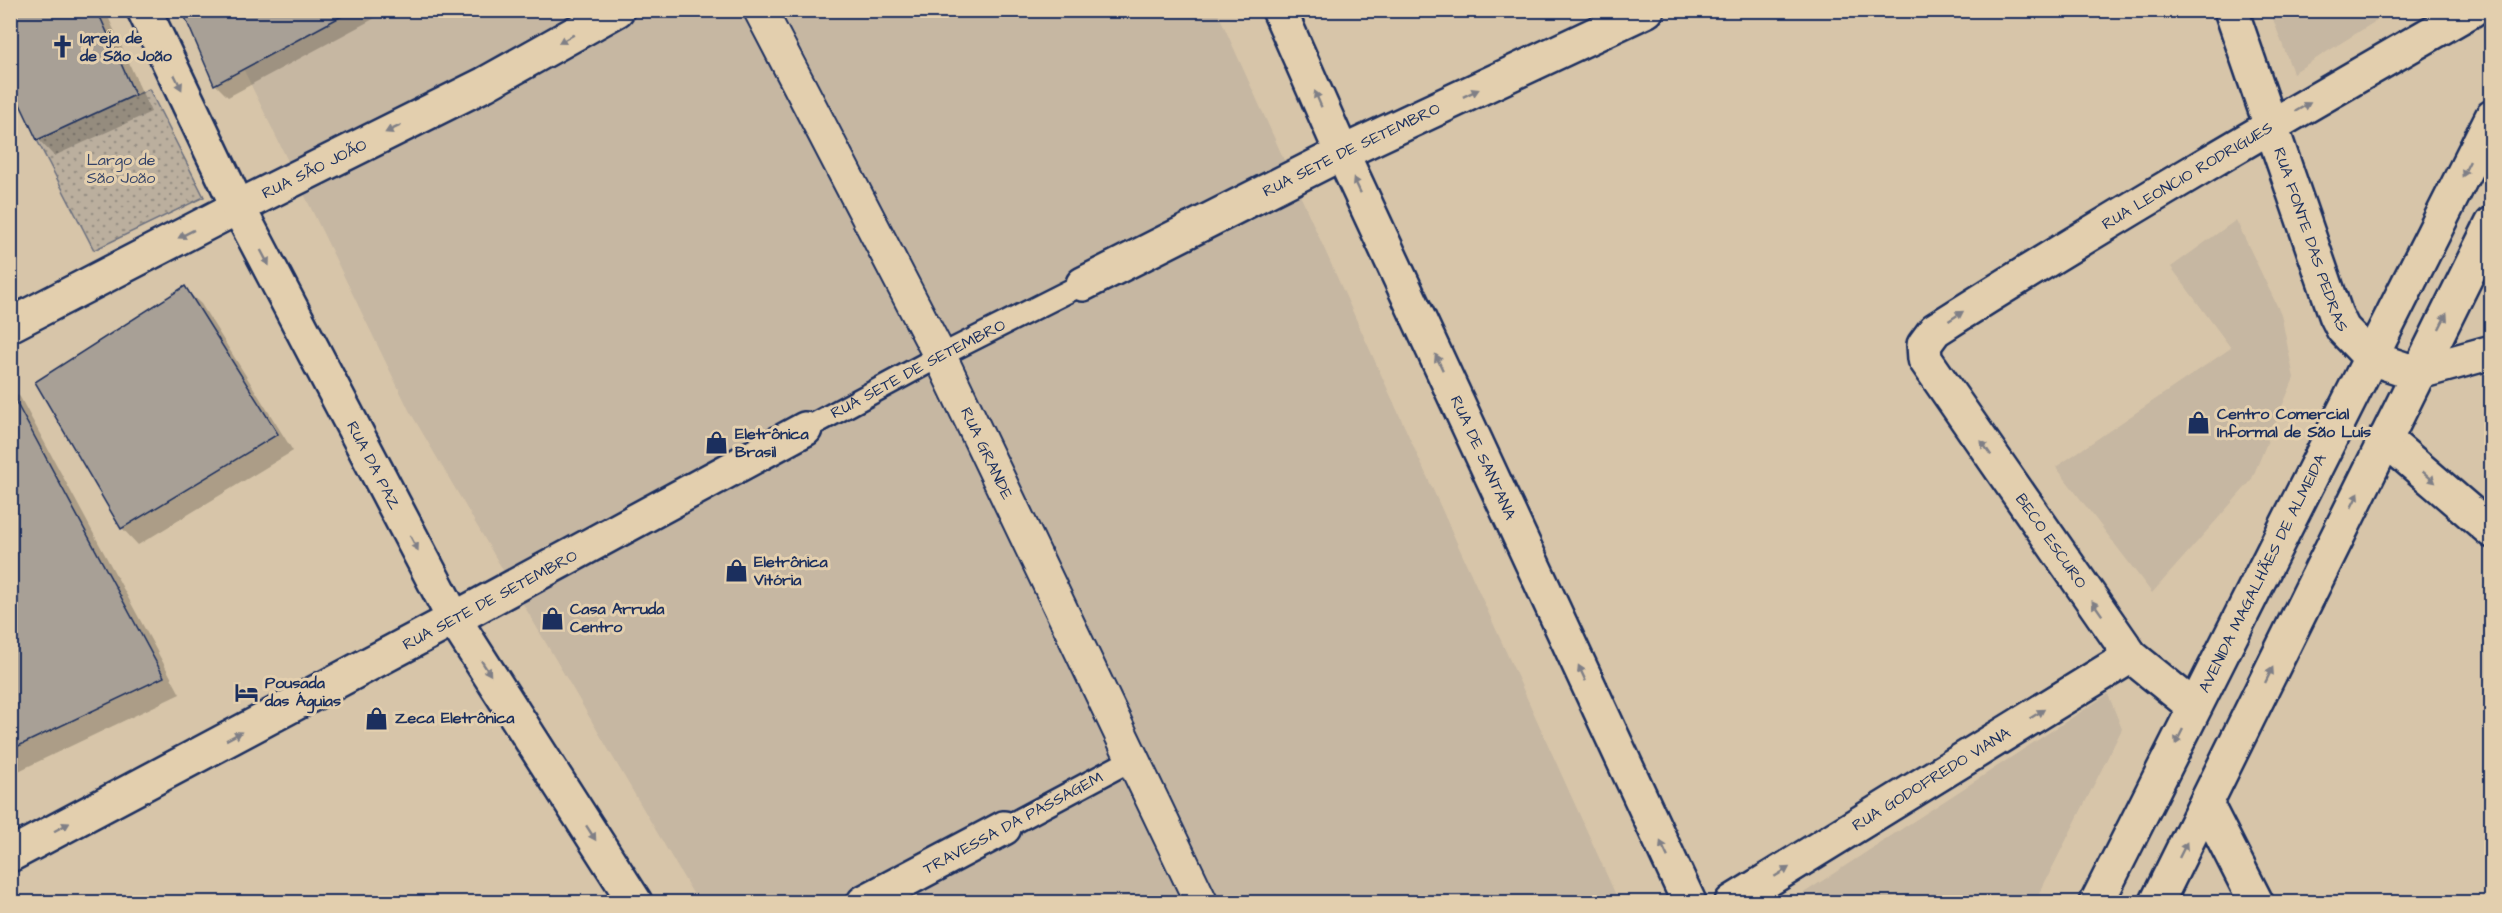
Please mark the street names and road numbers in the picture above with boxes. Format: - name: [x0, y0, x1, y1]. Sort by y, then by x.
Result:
- street label: RUA SETE DE SETEMBRO: [1259, 97, 1444, 202]
- street label: RUA LEONCIO RODRIGUES: [2098, 116, 2277, 235]
- street label: RUA SÃO JOÃO: [258, 133, 371, 204]
- street label: RUA FONTE DAS PEDRAS: [2268, 144, 2354, 336]
- street label: RUA SETE DE SETEMBRO: [827, 314, 1009, 424]
- street label: RUA DE SANTANA: [1445, 392, 1521, 523]
- street label: RUA GRANDE: [955, 404, 1018, 504]
- street label: RUA DA PAZ: [341, 417, 406, 514]
- street label: AVENIDA MAGALHÃES DE ALMEIDA: [2193, 450, 2332, 696]
- street label: BECO ESCURO: [2010, 489, 2092, 593]
- street label: RUA SETE DE SETEMBRO: [399, 544, 581, 655]
- street label: RUA GODOFREDO VIANA: [1848, 722, 2015, 836]
- street label: TRAVESSA DA PASSAGEM: [919, 766, 1107, 880]

